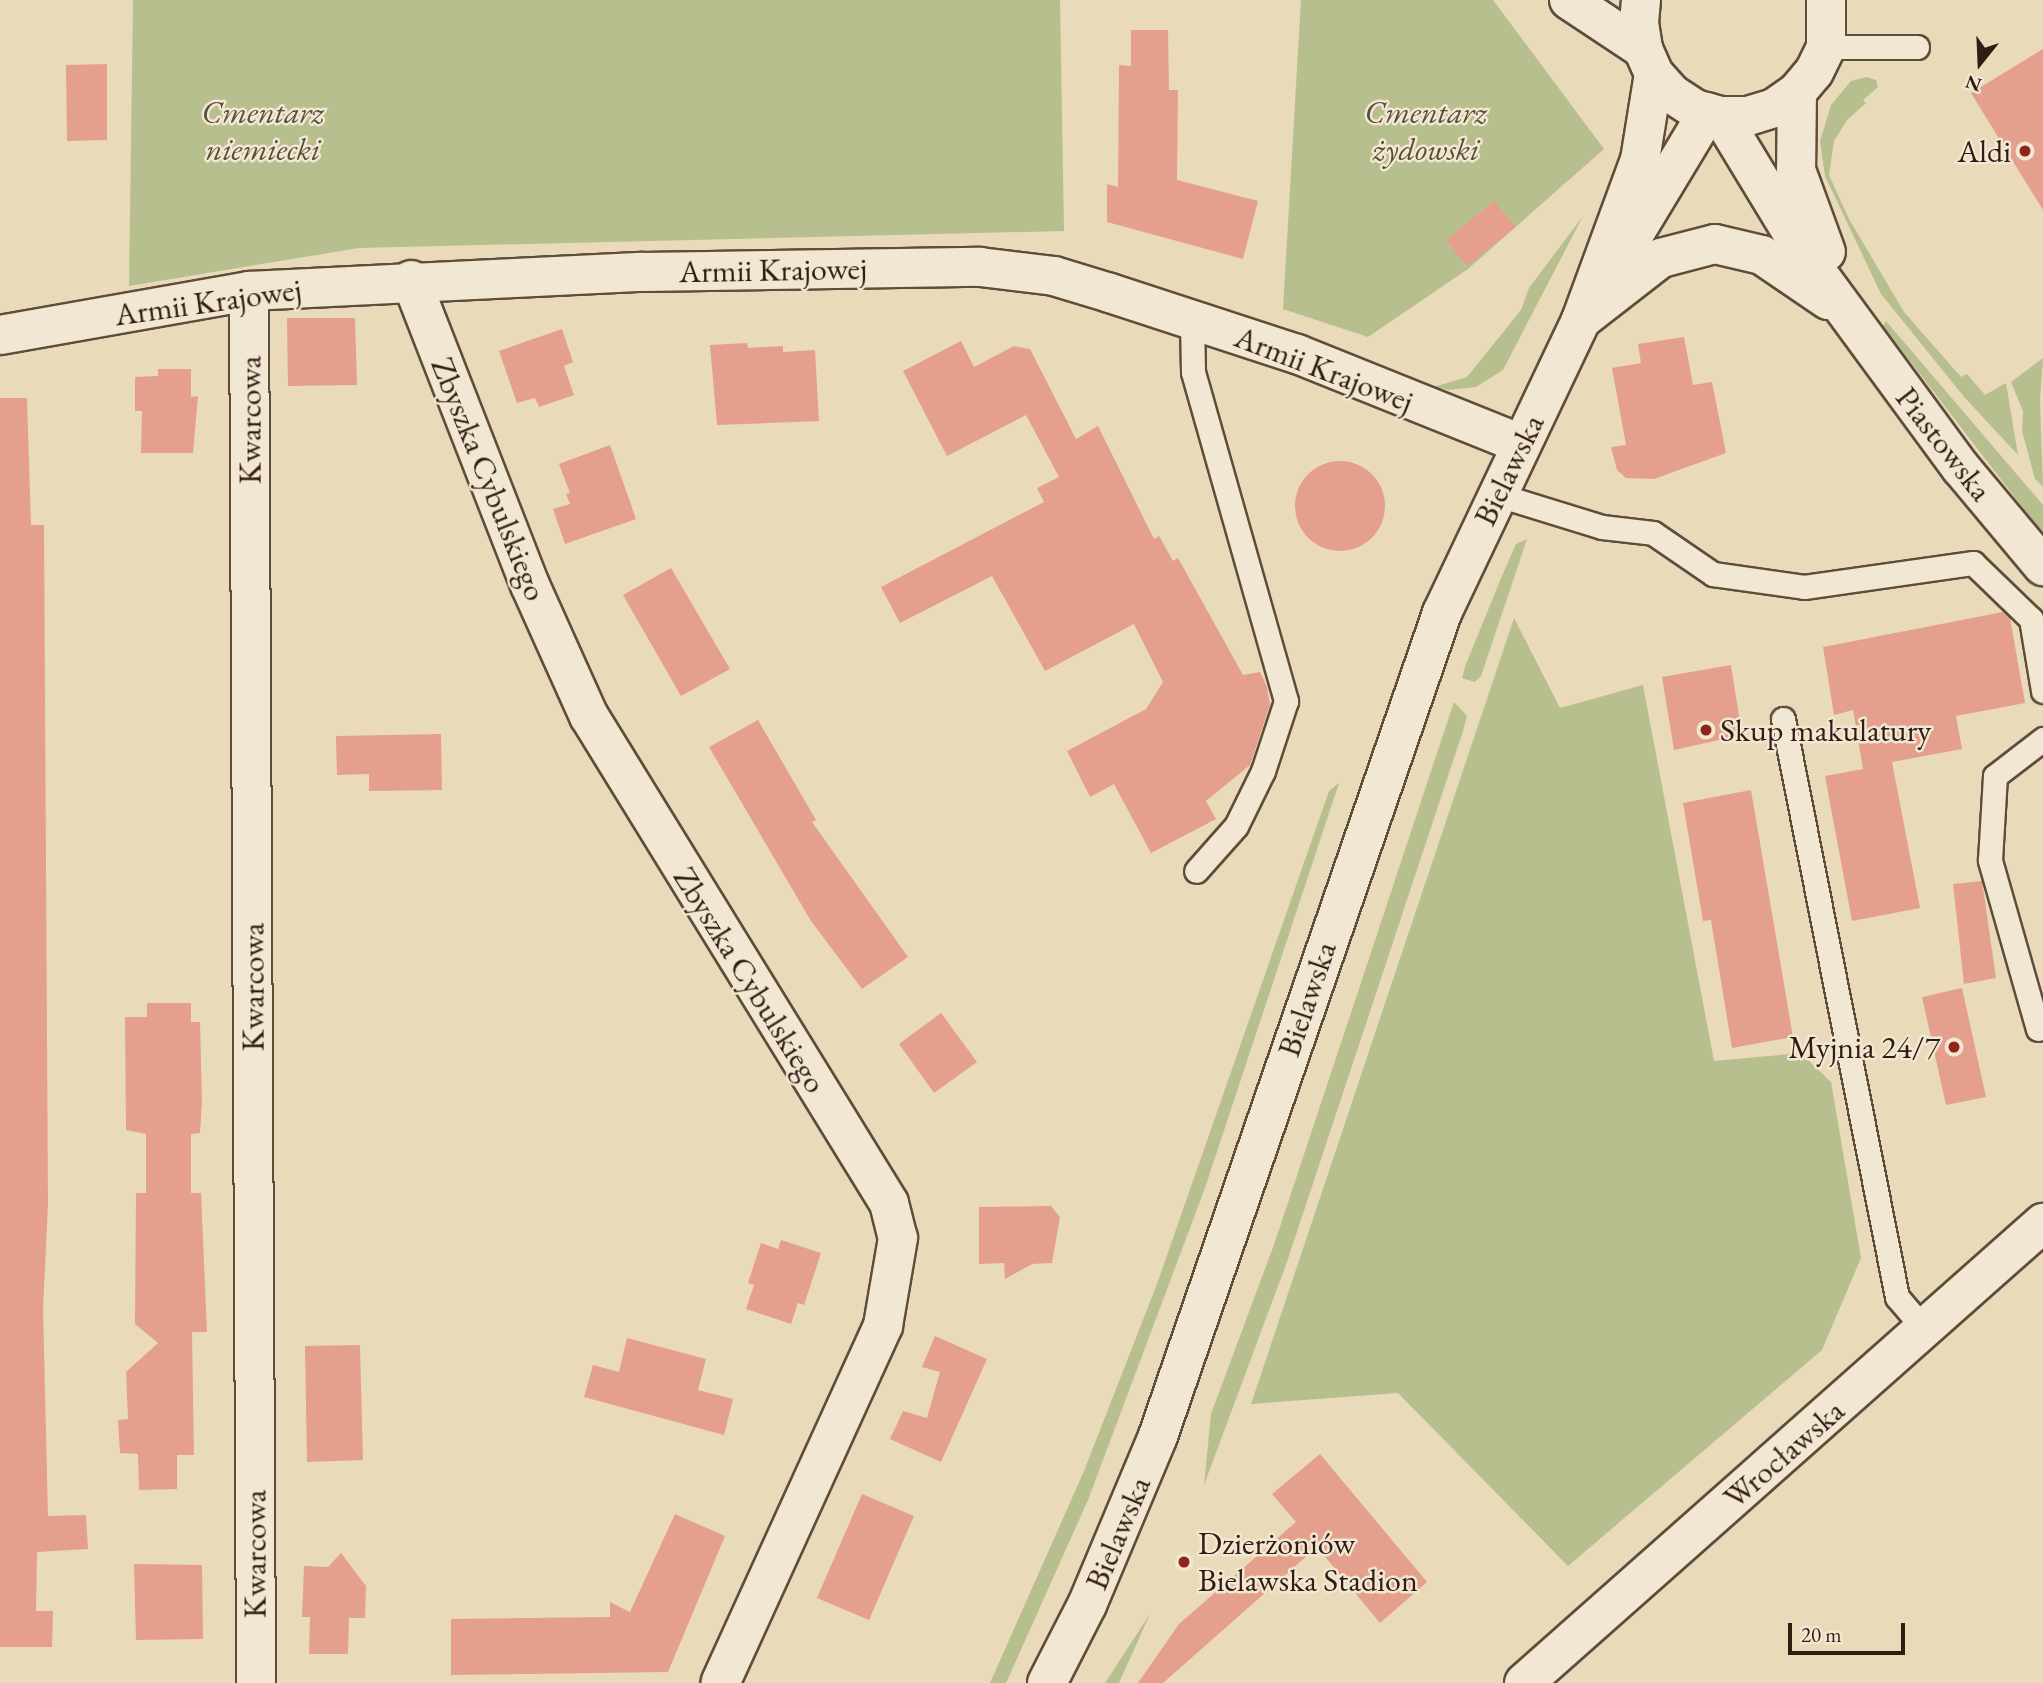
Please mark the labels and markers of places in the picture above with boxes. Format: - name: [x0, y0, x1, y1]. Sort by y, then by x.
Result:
- place label: Aldi: [1957, 132, 2011, 170]
- marker: Aldi: [2017, 143, 2033, 159]
- place label: Skup makulatury: [1720, 711, 1931, 749]
- marker: Skup makulatury: [1698, 722, 1714, 738]
- place label: Myjnia 24/7: [1788, 1028, 1940, 1066]
- marker: Myjnia 24/7: [1946, 1039, 1962, 1055]
- place label: Dzierżoniów Bielawska Stadion: [1198, 1525, 1418, 1600]
- marker: Dzierżoniów Bielawska Stadion: [1176, 1554, 1192, 1570]

